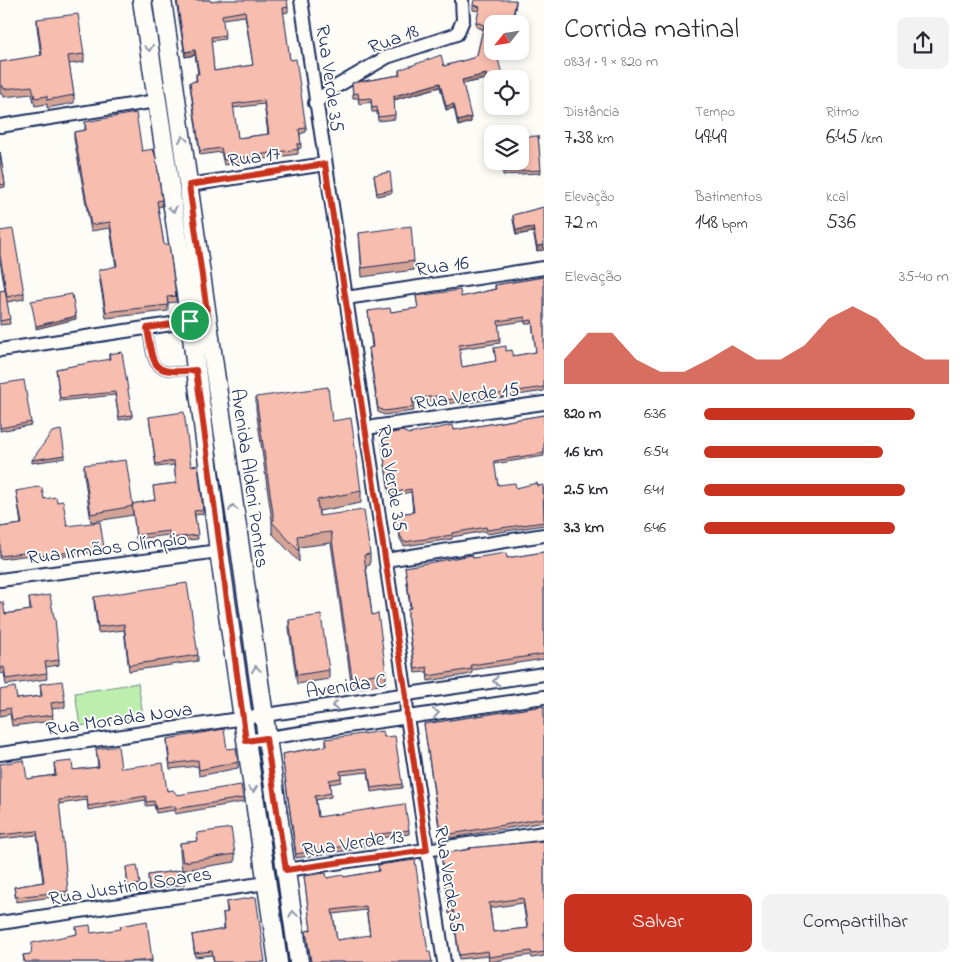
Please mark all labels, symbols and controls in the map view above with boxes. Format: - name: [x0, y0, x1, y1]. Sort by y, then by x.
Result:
- text: Corrida matinal: [564, 10, 739, 51]
- north arrow: [484, 15, 529, 60]
- map controls: [484, 15, 529, 170]
- street label: Rua 18: [364, 17, 423, 63]
- button: share: [897, 17, 949, 69]
- street label: Rua Verde 35: [307, 23, 350, 134]
- one-way arrow: [143, 44, 153, 53]
- text: 08:31 · 9 × 820 m: [564, 50, 658, 74]
- button: locate: [484, 70, 529, 115]
- text: Distância: [564, 102, 619, 123]
- text: Tempo: [695, 102, 735, 123]
- text: Ritmo: [826, 102, 859, 123]
- text: 7.38: [564, 123, 593, 153]
- text: 49:49: [695, 123, 727, 153]
- text: 6:45: [826, 123, 858, 153]
- button: layers: [484, 125, 529, 170]
- text: km: [593, 129, 614, 150]
- text: /km: [858, 129, 883, 150]
- one-way arrow: [178, 134, 188, 143]
- street label: Rua 17: [226, 140, 283, 177]
- text: Elevação: [564, 187, 615, 208]
- text: Batimentos: [695, 187, 762, 208]
- text: kcal: [826, 187, 848, 208]
- one-way arrow: [167, 205, 177, 213]
- text: 72: [564, 208, 583, 238]
- text: 148: [695, 208, 718, 238]
- text: 536: [826, 208, 856, 238]
- text: m: [583, 214, 597, 235]
- text: bpm: [718, 214, 748, 235]
- street label: Rua 16: [414, 249, 471, 286]
- text: Elevação: [564, 265, 622, 289]
- text: 35–40 m: [899, 265, 949, 289]
- pin: [169, 300, 211, 342]
- icon: arrive: [176, 307, 204, 335]
- street label: Rua Verde 15: [413, 376, 522, 419]
- street label: Avenida Aldeni Pontes: [222, 387, 275, 570]
- text: 820 m: [564, 402, 601, 426]
- text: 6:36: [644, 402, 666, 426]
- street label: Rua Verde 35: [368, 423, 413, 534]
- text: 1.6 km: [564, 440, 603, 464]
- text: 6:54: [644, 440, 668, 464]
- text: 2.5 km: [564, 478, 608, 502]
- text: 6:41: [644, 478, 664, 502]
- one-way arrow: [228, 503, 239, 511]
- text: 3.3 km: [564, 516, 604, 540]
- text: 6:46: [644, 516, 666, 540]
- street label: Rua Irmãos Olímpio: [26, 525, 189, 574]
- one-way arrow: [251, 664, 262, 672]
- street label: Avenida C: [304, 667, 389, 707]
- one-way arrow: [491, 676, 500, 686]
- street label: Rua Morada Nova: [44, 696, 194, 745]
- one-way arrow: [331, 700, 339, 711]
- one-way arrow: [431, 709, 440, 719]
- one-way arrow: [247, 786, 258, 794]
- street label: Rua Verde 13: [301, 823, 406, 866]
- street label: Rua Verde 35: [425, 824, 470, 935]
- street label: Rua Justino Soares: [47, 860, 214, 915]
- button: Salvar: [564, 894, 752, 952]
- button: Compartilhar: [762, 894, 949, 952]
- one-way arrow: [288, 909, 298, 918]

